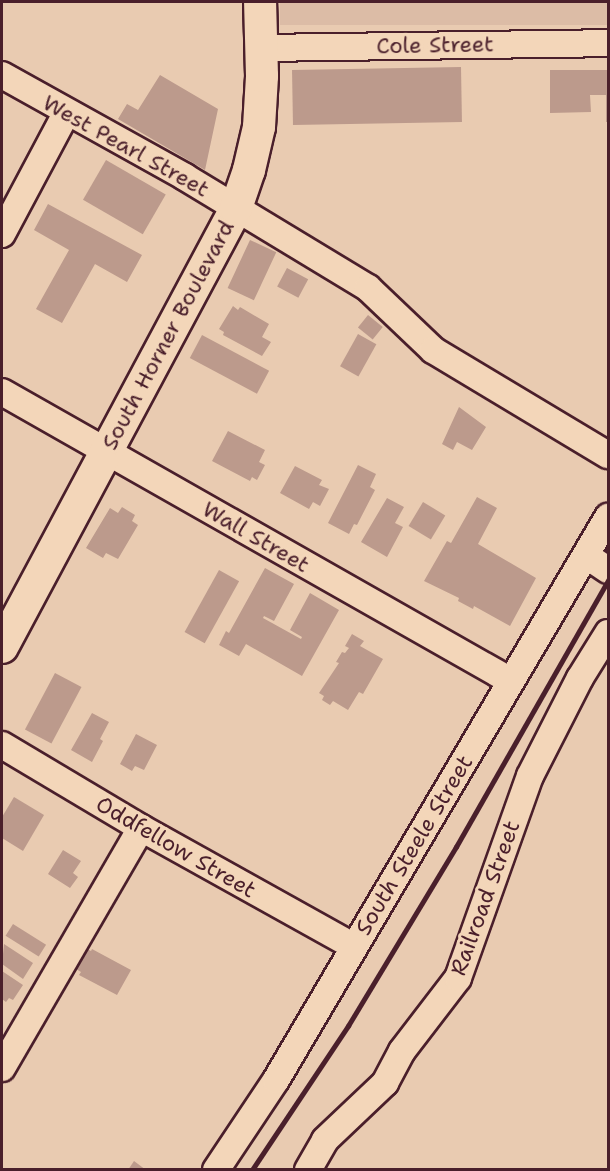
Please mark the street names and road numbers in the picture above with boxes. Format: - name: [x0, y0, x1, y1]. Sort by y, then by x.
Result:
- street label: Cole Street: [376, 31, 494, 59]
- street label: West Pearl Street: [38, 89, 214, 203]
- street label: South Horner Boulevard: [96, 216, 240, 454]
- street label: Wall Street: [198, 496, 314, 578]
- street label: South Steele Street: [350, 750, 478, 940]
- street label: Oddfellow Street: [91, 791, 261, 903]
- street label: Railroad Street: [445, 817, 525, 979]

